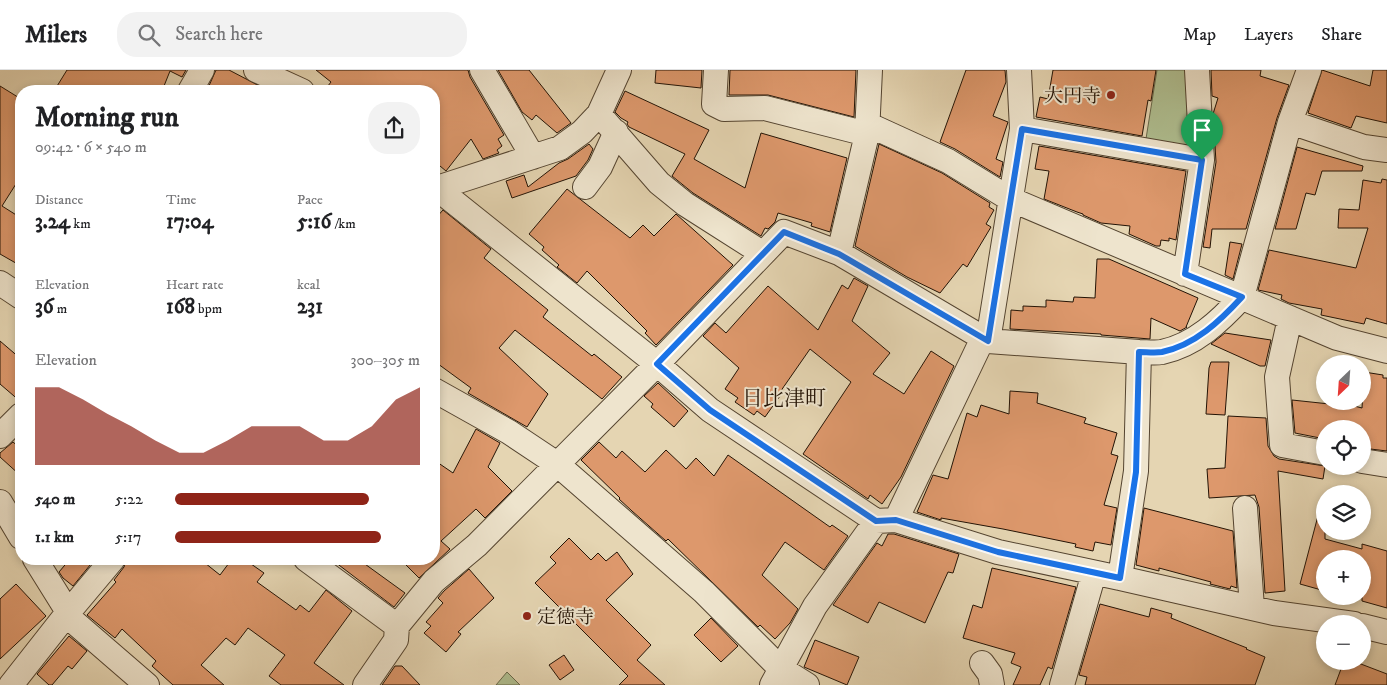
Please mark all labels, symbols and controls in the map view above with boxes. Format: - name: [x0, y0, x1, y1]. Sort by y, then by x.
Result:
- search box: [117, 12, 467, 57]
- text: Milers: [25, 20, 87, 50]
- icon: search: [135, 21, 163, 49]
- text: Search here: [175, 23, 263, 46]
- text: Map: [1183, 24, 1216, 46]
- text: Layers: [1244, 24, 1293, 46]
- text: Share: [1321, 24, 1362, 46]
- place label: 大円寺: [1044, 85, 1101, 108]
- marker: 大円寺: [1105, 89, 1117, 101]
- text: Morning run: [35, 100, 179, 135]
- button: share: [368, 102, 420, 154]
- pin: [1181, 109, 1223, 160]
- icon: arrive: [1188, 116, 1216, 144]
- text: 09:42 · 6 × 540 m: [35, 137, 147, 157]
- text: Distance: [35, 191, 83, 209]
- text: Time: [166, 191, 196, 209]
- text: Pace: [297, 191, 323, 209]
- text: 3.24: [35, 209, 70, 235]
- text: 17:04: [166, 209, 214, 235]
- text: 5:16: [297, 209, 331, 235]
- text: km: [70, 215, 91, 233]
- text: /km: [331, 215, 356, 233]
- text: Elevation: [35, 276, 89, 294]
- text: Heart rate: [166, 276, 223, 294]
- text: kcal: [297, 276, 320, 294]
- text: 36: [35, 294, 54, 320]
- text: 168: [166, 294, 195, 320]
- text: 231: [297, 294, 323, 320]
- text: m: [54, 300, 67, 318]
- text: bpm: [195, 300, 222, 318]
- text: Elevation: [35, 350, 97, 370]
- text: 300–305 m: [350, 350, 420, 370]
- north arrow: [1316, 355, 1371, 410]
- map controls: [1316, 355, 1371, 670]
- district label: 日比津町: [742, 386, 826, 412]
- button: locate: [1316, 420, 1371, 475]
- button: layers: [1316, 485, 1371, 540]
- text: 540 m: [35, 489, 75, 509]
- text: 5:22: [115, 489, 143, 509]
- text: 1.1 km: [35, 527, 74, 547]
- text: 5:17: [115, 527, 141, 547]
- button: +: [1316, 550, 1371, 605]
- place label: 定徳寺: [537, 606, 594, 629]
- marker: 定徳寺: [521, 610, 533, 622]
- button: −: [1316, 615, 1371, 670]

